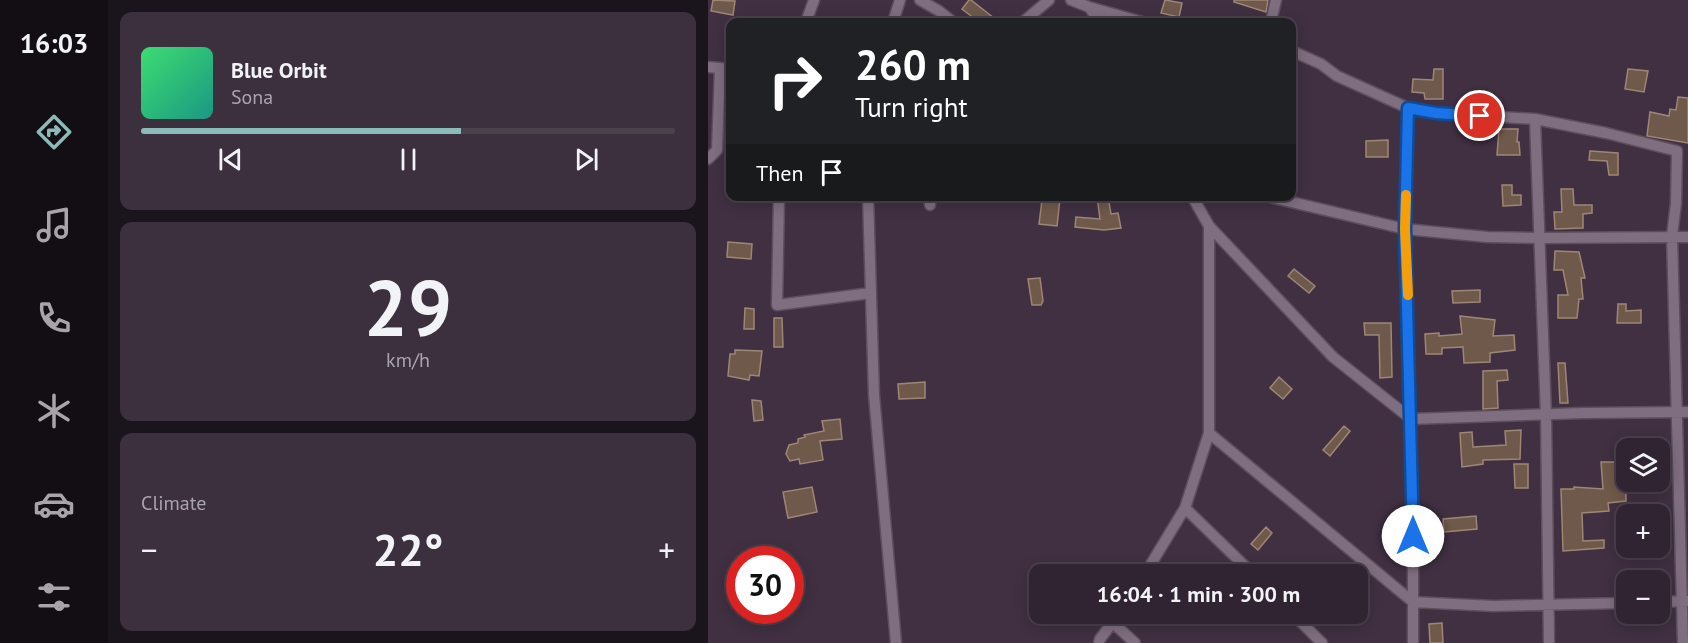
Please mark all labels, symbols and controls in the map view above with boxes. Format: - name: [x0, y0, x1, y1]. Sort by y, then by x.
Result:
- text: 16:03: [20, 26, 88, 60]
- text: 260 m: [855, 37, 971, 92]
- icon: right: [756, 42, 834, 120]
- text: Blue Orbit: [231, 56, 327, 84]
- text: Sona: [231, 84, 273, 110]
- text: Turn right: [855, 90, 968, 124]
- pin: [1454, 90, 1505, 141]
- icon: arrive: [1463, 99, 1496, 132]
- icon: directions: [33, 111, 75, 153]
- icon: previous: [214, 143, 247, 176]
- icon: pause: [392, 143, 425, 176]
- icon: next: [570, 143, 603, 176]
- icon: arrive: [815, 156, 848, 189]
- text: Then: [756, 159, 803, 187]
- icon: music: [33, 204, 75, 246]
- text: 29: [364, 257, 452, 358]
- icon: phone: [33, 297, 75, 339]
- text: km/h: [386, 347, 430, 373]
- icon: climate: [33, 390, 75, 432]
- map controls: [1616, 438, 1670, 624]
- button: layers: [1616, 438, 1670, 492]
- icon: car: [33, 483, 75, 525]
- text: Climate: [141, 490, 207, 516]
- position arrow: [1381, 504, 1445, 568]
- button: +: [1616, 504, 1670, 558]
- text: 22°: [373, 520, 443, 578]
- text: −: [141, 528, 158, 571]
- text: +: [658, 528, 675, 571]
- speed limit sign: 30: [726, 546, 804, 624]
- button: −: [1616, 570, 1670, 624]
- icon: filters: [33, 576, 75, 618]
- text: 16:04 · 1 min · 300 m: [1097, 580, 1300, 608]

